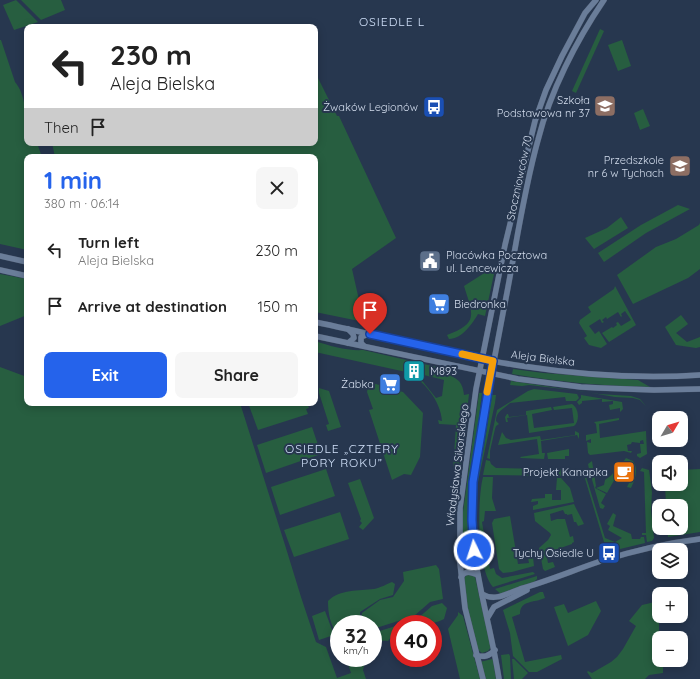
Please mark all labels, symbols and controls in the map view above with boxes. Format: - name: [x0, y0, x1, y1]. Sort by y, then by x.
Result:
- district label: OSIEDLE L: [359, 14, 425, 29]
- text: 230 m: [110, 37, 192, 72]
- icon: left: [44, 40, 96, 92]
- text: Aleja Bielska: [110, 72, 215, 95]
- place label: Szkoła Podstawowa nr 37: [497, 93, 590, 120]
- school or university icon: Szkoła Podstawowa nr 37: [592, 93, 618, 119]
- bus stop icon: Żwaków Legionów: [421, 94, 447, 120]
- place label: Żwaków Legionów: [323, 100, 418, 114]
- icon: arrive: [87, 116, 109, 138]
- text: Then: [44, 118, 79, 137]
- street label: Stoczniowców 70: [503, 134, 535, 222]
- place label: Przedszkole nr 6 w Tychach: [588, 153, 664, 180]
- school or university icon: Przedszkole nr 6 w Tychach: [667, 153, 693, 179]
- text: 1 min: [44, 165, 102, 195]
- button: close: [256, 167, 298, 209]
- text: 380 m · 06:14: [44, 195, 119, 211]
- text: Turn left: [78, 233, 140, 252]
- icon: left: [44, 239, 66, 261]
- text: 230 m: [255, 241, 298, 260]
- public building icon: Placówka Pocztowa ul. Lencewicza: [417, 248, 443, 274]
- place label: Placówka Pocztowa ul. Lencewicza: [446, 248, 547, 275]
- text: Aleja Bielska: [78, 252, 154, 268]
- supermarket icon: Biedronka: [426, 291, 452, 317]
- pin: [353, 293, 387, 334]
- icon: arrive: [44, 295, 66, 317]
- text: Arrive at destination: [78, 297, 227, 316]
- text: 150 m: [258, 297, 298, 316]
- place label: Biedronka: [454, 297, 506, 311]
- icon: arrive: [359, 299, 381, 321]
- street label: Aleja Bielska: [510, 347, 576, 369]
- button: Exit: [44, 352, 167, 398]
- button: Share: [175, 352, 298, 398]
- building icon: M893: [401, 358, 427, 384]
- place label: M893: [430, 364, 457, 378]
- supermarket icon: Żabka: [377, 371, 403, 397]
- place label: Żabka: [341, 377, 374, 391]
- street label: Władysława Sikorskiego: [443, 403, 471, 527]
- north arrow: [652, 411, 688, 447]
- map controls: [652, 411, 688, 667]
- district label: OSIEDLE „CZTERY PORY ROKU”: [285, 441, 399, 470]
- button: sound: [652, 455, 688, 491]
- cafe icon: Projekt Kanapka: [611, 459, 637, 485]
- place label: Projekt Kanapka: [523, 465, 608, 479]
- button: search: [652, 499, 688, 535]
- position arrow: [453, 529, 495, 571]
- bus stop icon: Tychy Osiedle U: [596, 540, 622, 566]
- button: layers: [652, 543, 688, 579]
- place label: Tychy Osiedle U: [513, 546, 594, 560]
- button: +: [652, 587, 688, 623]
- speed limit sign: 40: [390, 615, 442, 667]
- text: 32: [345, 623, 367, 648]
- button: −: [652, 631, 688, 667]
- text: km/h: [343, 644, 369, 657]

